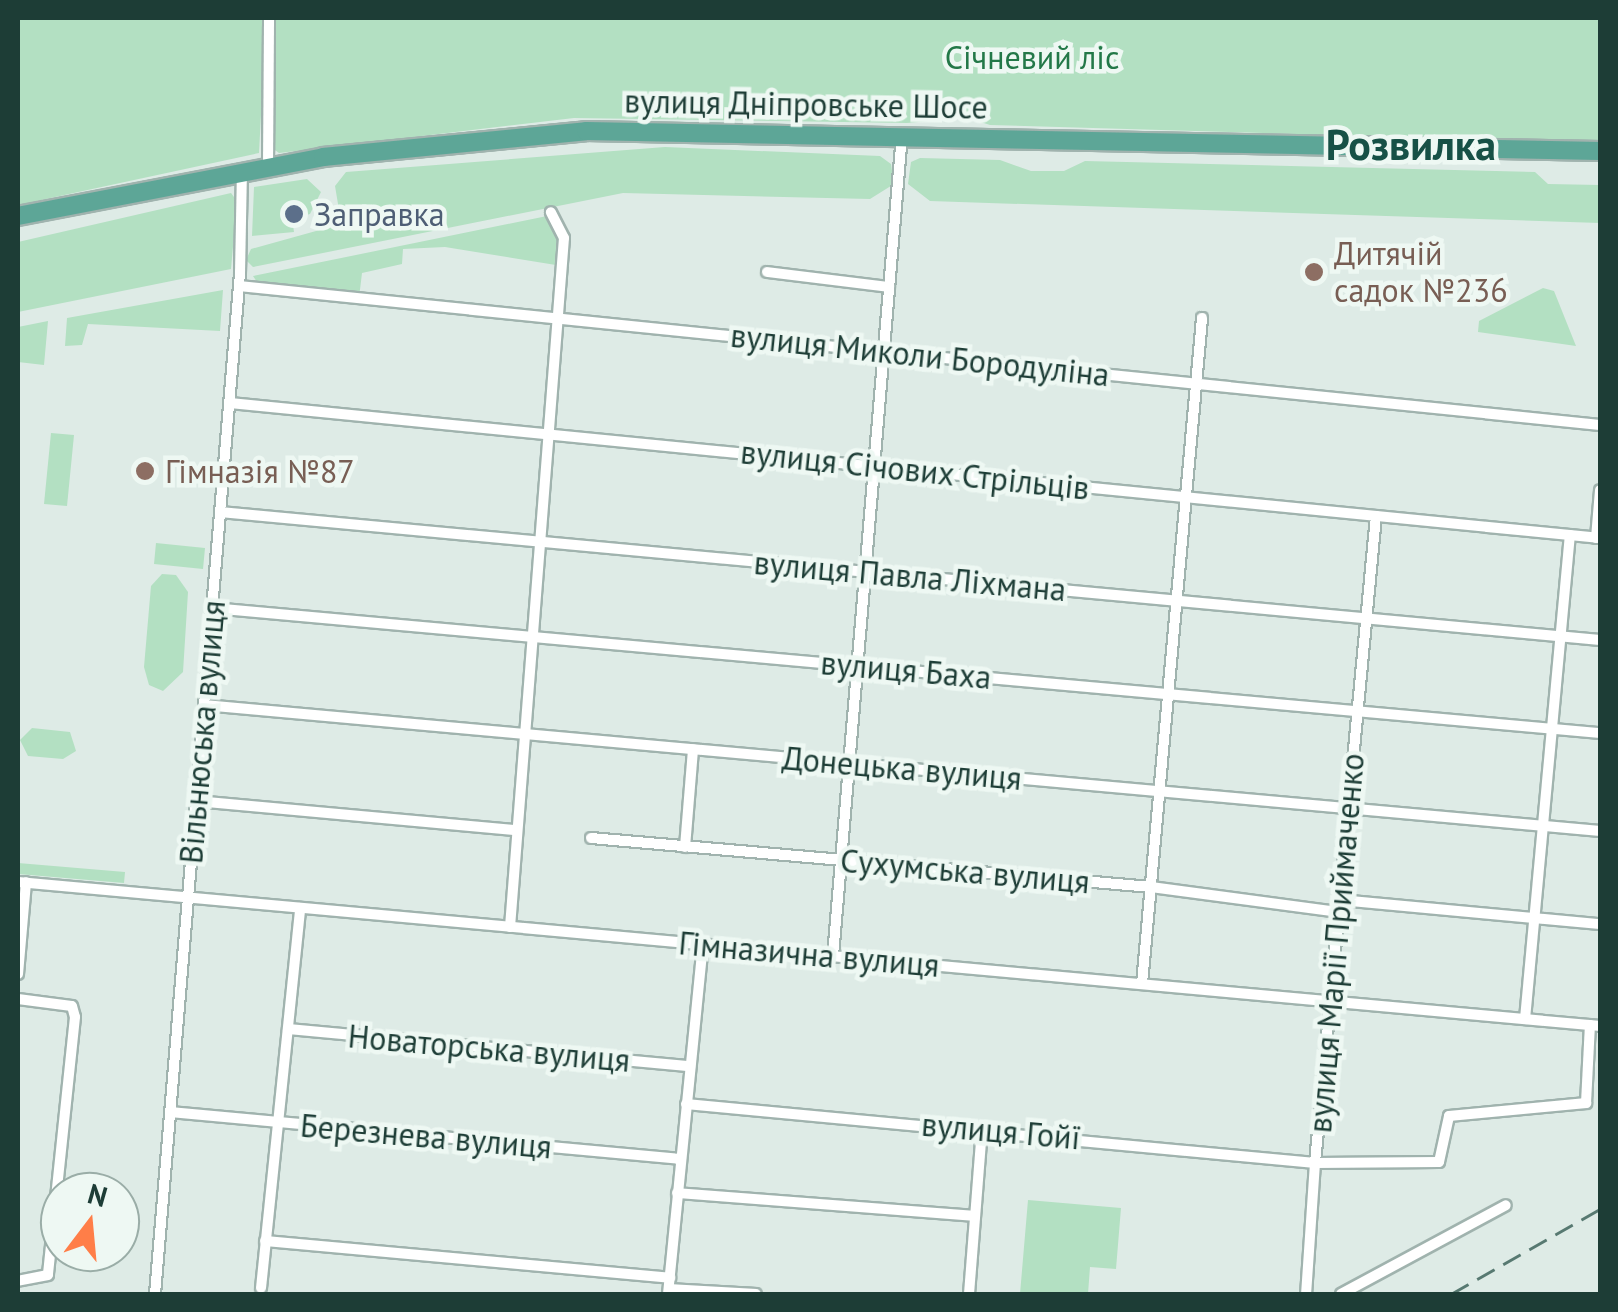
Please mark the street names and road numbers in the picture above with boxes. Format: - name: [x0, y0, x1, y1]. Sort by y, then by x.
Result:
- street label: вулиця Дніпровське Шосе: [624, 82, 988, 126]
- street label: вулиця Миколи Бородуліна: [729, 316, 1111, 394]
- street label: вулиця Січових Стрільців: [738, 433, 1092, 507]
- street label: вулиця Павла Ліхмана: [752, 543, 1068, 609]
- street label: Вільнюська вулиця: [171, 599, 233, 865]
- street label: вулиця Баха: [819, 643, 993, 697]
- street label: Донецька вулиця: [781, 738, 1023, 798]
- street label: вулиця Марії Приймаченко: [1300, 752, 1372, 1134]
- street label: Сухумська вулиця: [839, 841, 1091, 901]
- street label: Гімназична вулиця: [677, 923, 941, 985]
- street label: Новаторська вулиця: [346, 1017, 632, 1079]
- street label: вулиця Гойї: [920, 1105, 1082, 1157]
- street label: Березнева вулиця: [299, 1106, 553, 1166]

